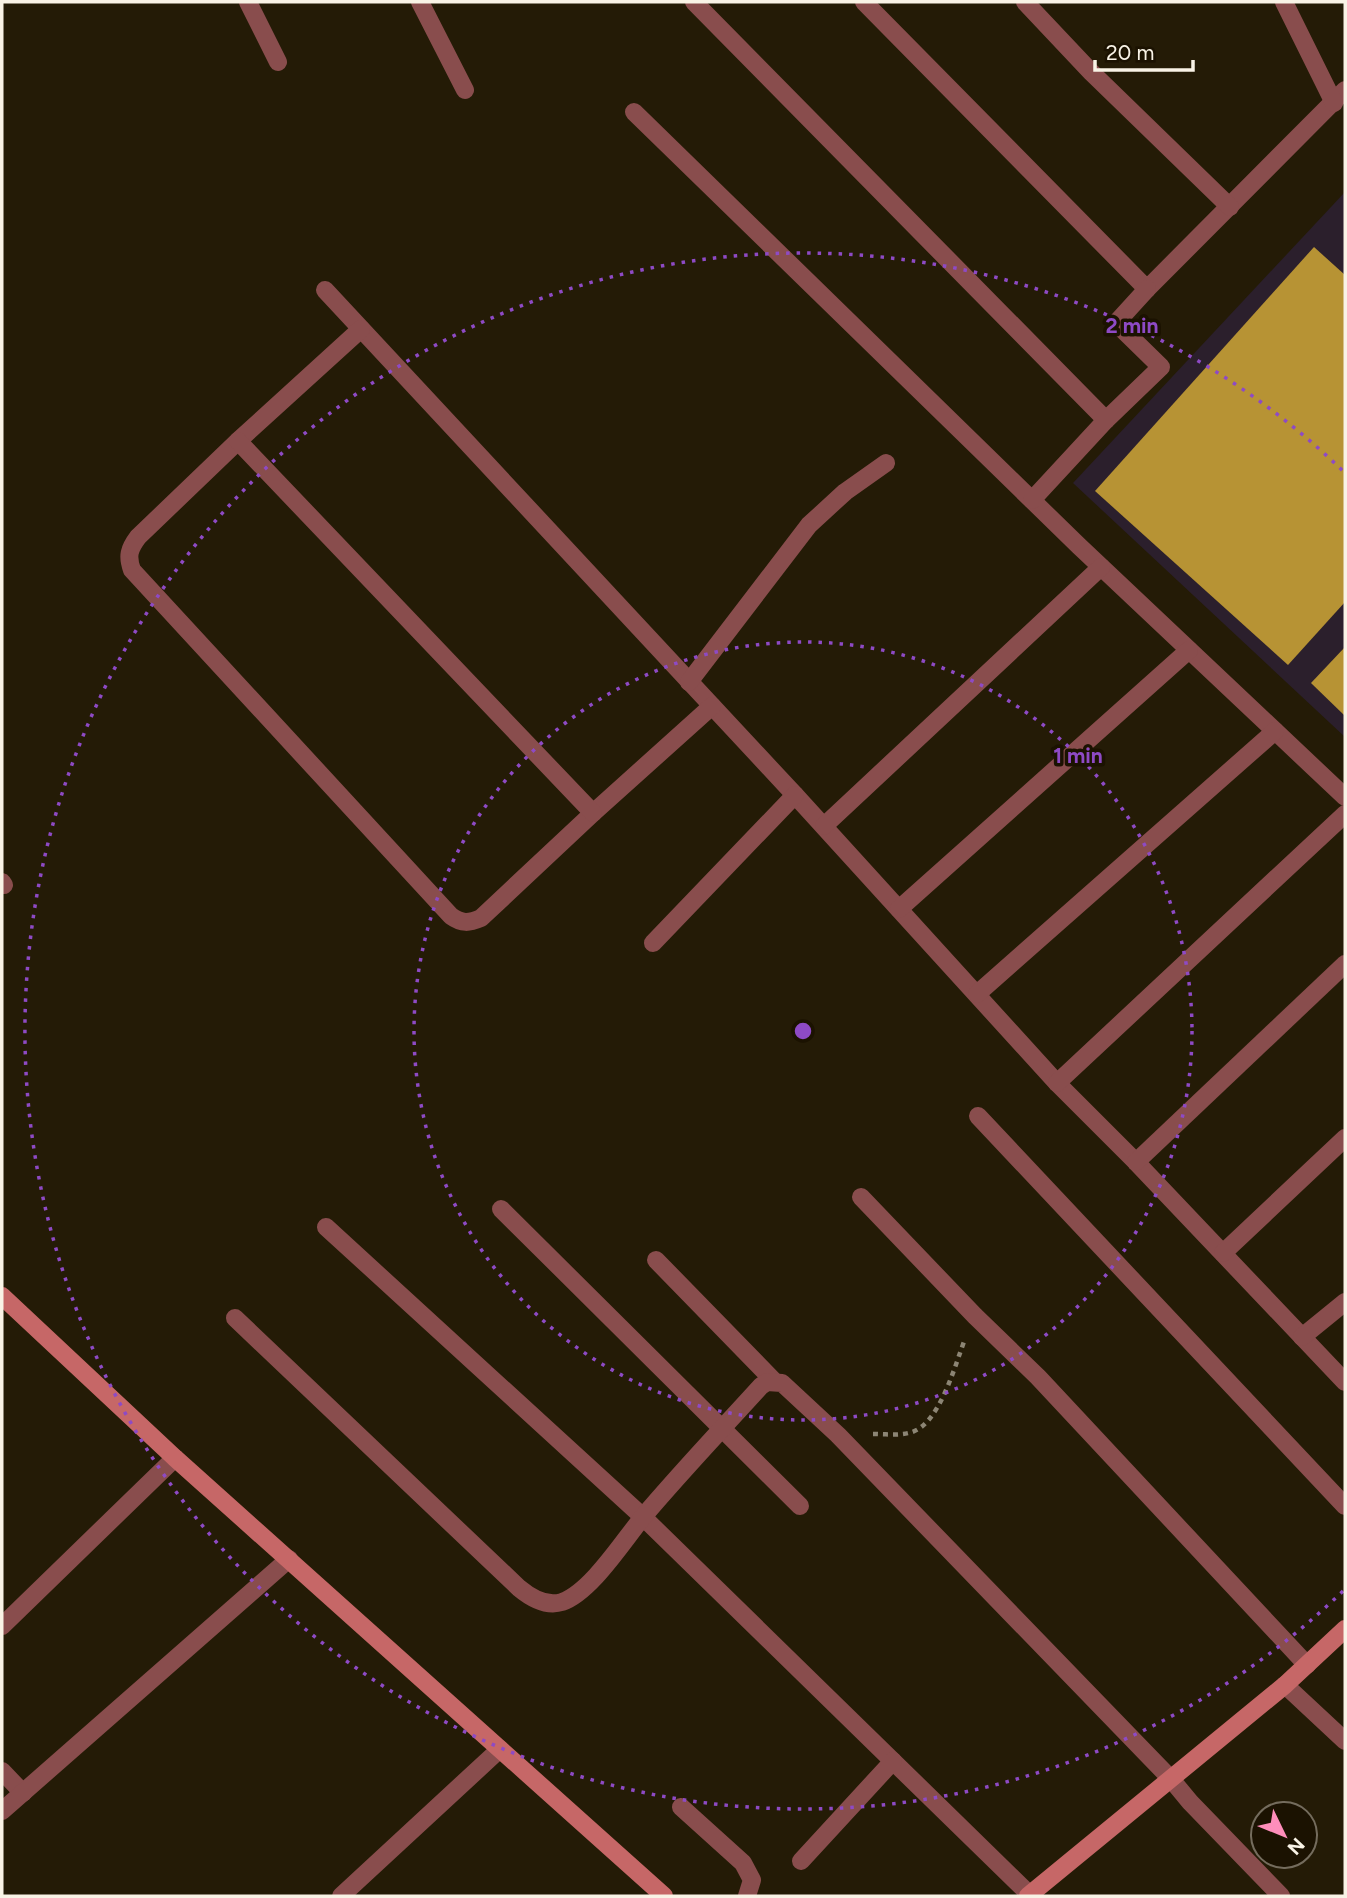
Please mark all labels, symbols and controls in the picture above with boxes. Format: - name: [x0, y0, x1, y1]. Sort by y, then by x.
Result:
- scale bar: [1095, 28, 1193, 72]
- text: 20 m: [1106, 40, 1154, 65]
- text: 2 min: [1106, 313, 1158, 338]
- text: 1 min: [1053, 743, 1103, 768]
- centre of rings: [791, 1019, 815, 1043]
- north arrow: [1249, 1800, 1319, 1870]
- text: N: [1283, 1833, 1309, 1859]

